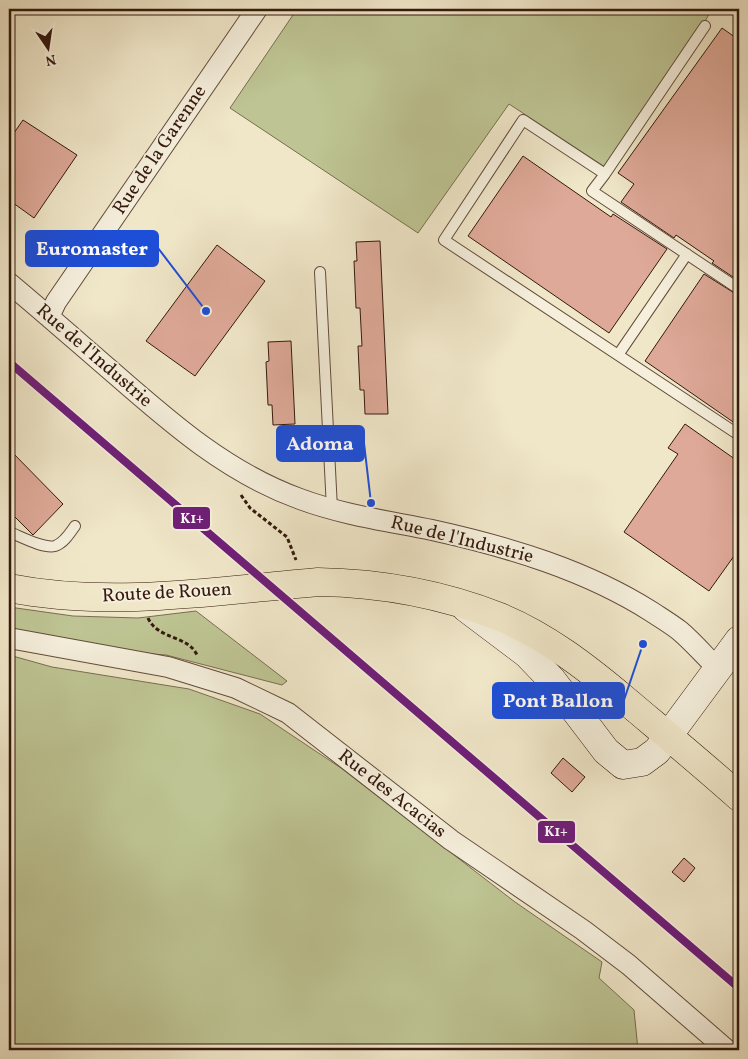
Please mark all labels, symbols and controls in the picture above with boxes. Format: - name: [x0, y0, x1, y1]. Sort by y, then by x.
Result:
- north arrow: [22, 22, 72, 72]
- text: N: [43, 49, 58, 70]
- street label: Rue de la Garenne: [107, 80, 213, 220]
- callout: Euromaster: [26, 231, 158, 266]
- text: Euromaster: [36, 236, 148, 264]
- street label: Rue de l'Industrie: [30, 298, 158, 414]
- callout: Adoma: [277, 426, 364, 461]
- text: Adoma: [286, 431, 354, 459]
- line badge: K1+: [172, 506, 211, 530]
- text: K1+: [180, 510, 204, 529]
- street label: Rue de l'Industrie: [388, 510, 536, 570]
- street label: Route de Rouen: [101, 577, 233, 609]
- callout: Pont Ballon: [493, 683, 624, 718]
- text: Pont Ballon: [503, 688, 613, 716]
- street label: Rue des Acacias: [332, 743, 452, 845]
- line badge: K1+: [537, 820, 576, 844]
- text: K1+: [544, 823, 568, 842]

